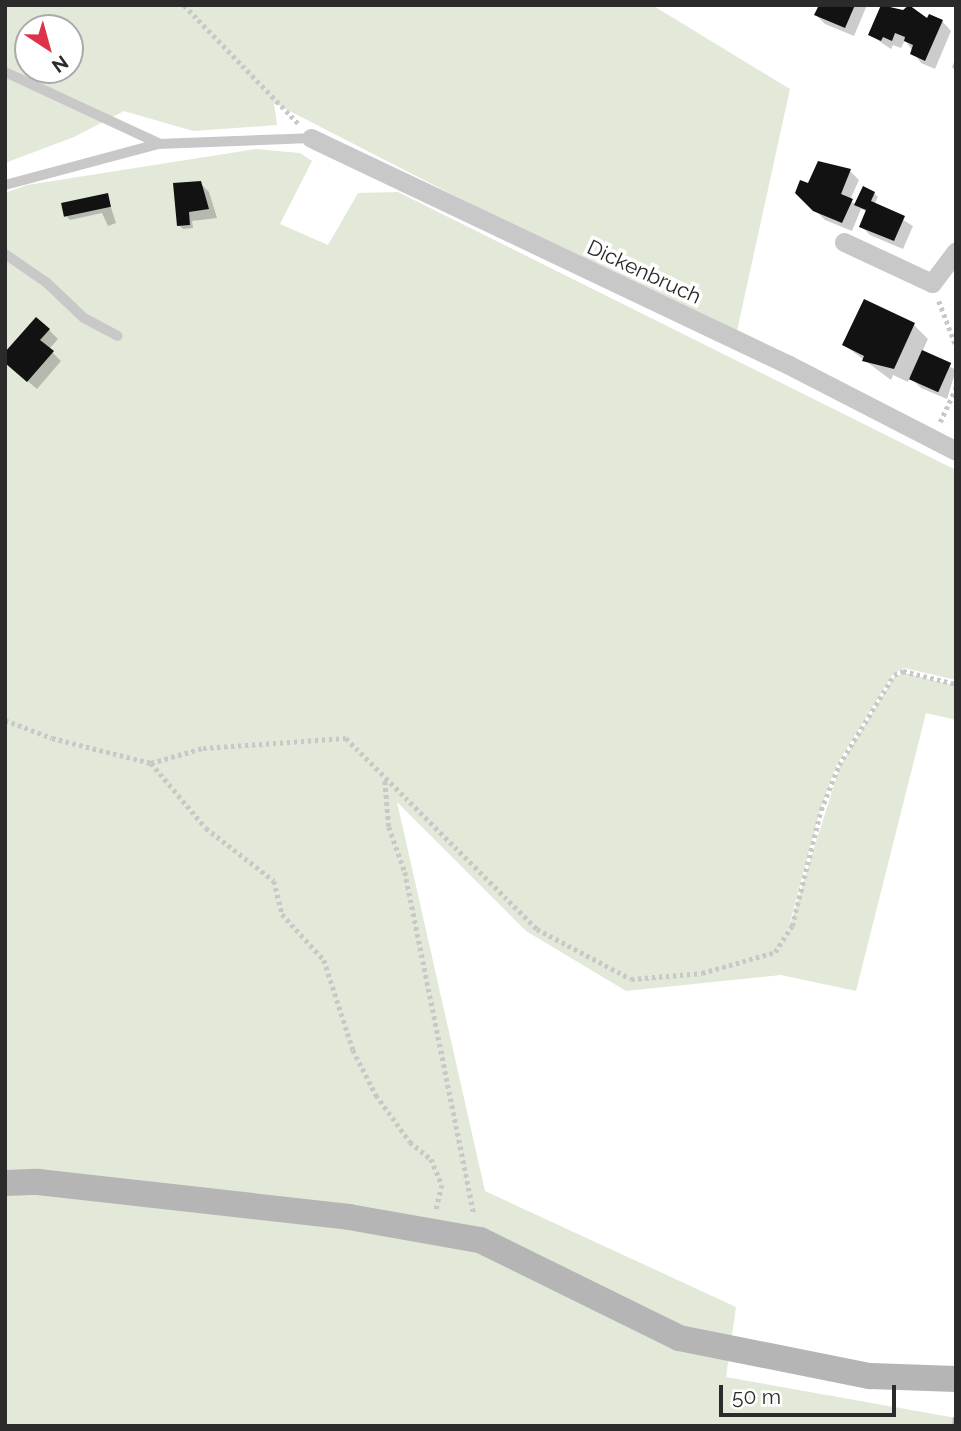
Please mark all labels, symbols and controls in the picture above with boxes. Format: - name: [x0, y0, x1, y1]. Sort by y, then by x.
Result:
- north arrow: [14, 14, 84, 84]
- text: N: [48, 51, 72, 78]
- street label: Dickenbruch: [583, 235, 705, 309]
- scale bar: [723, 1372, 900, 1416]
- text: 50 m: [732, 1384, 781, 1409]

